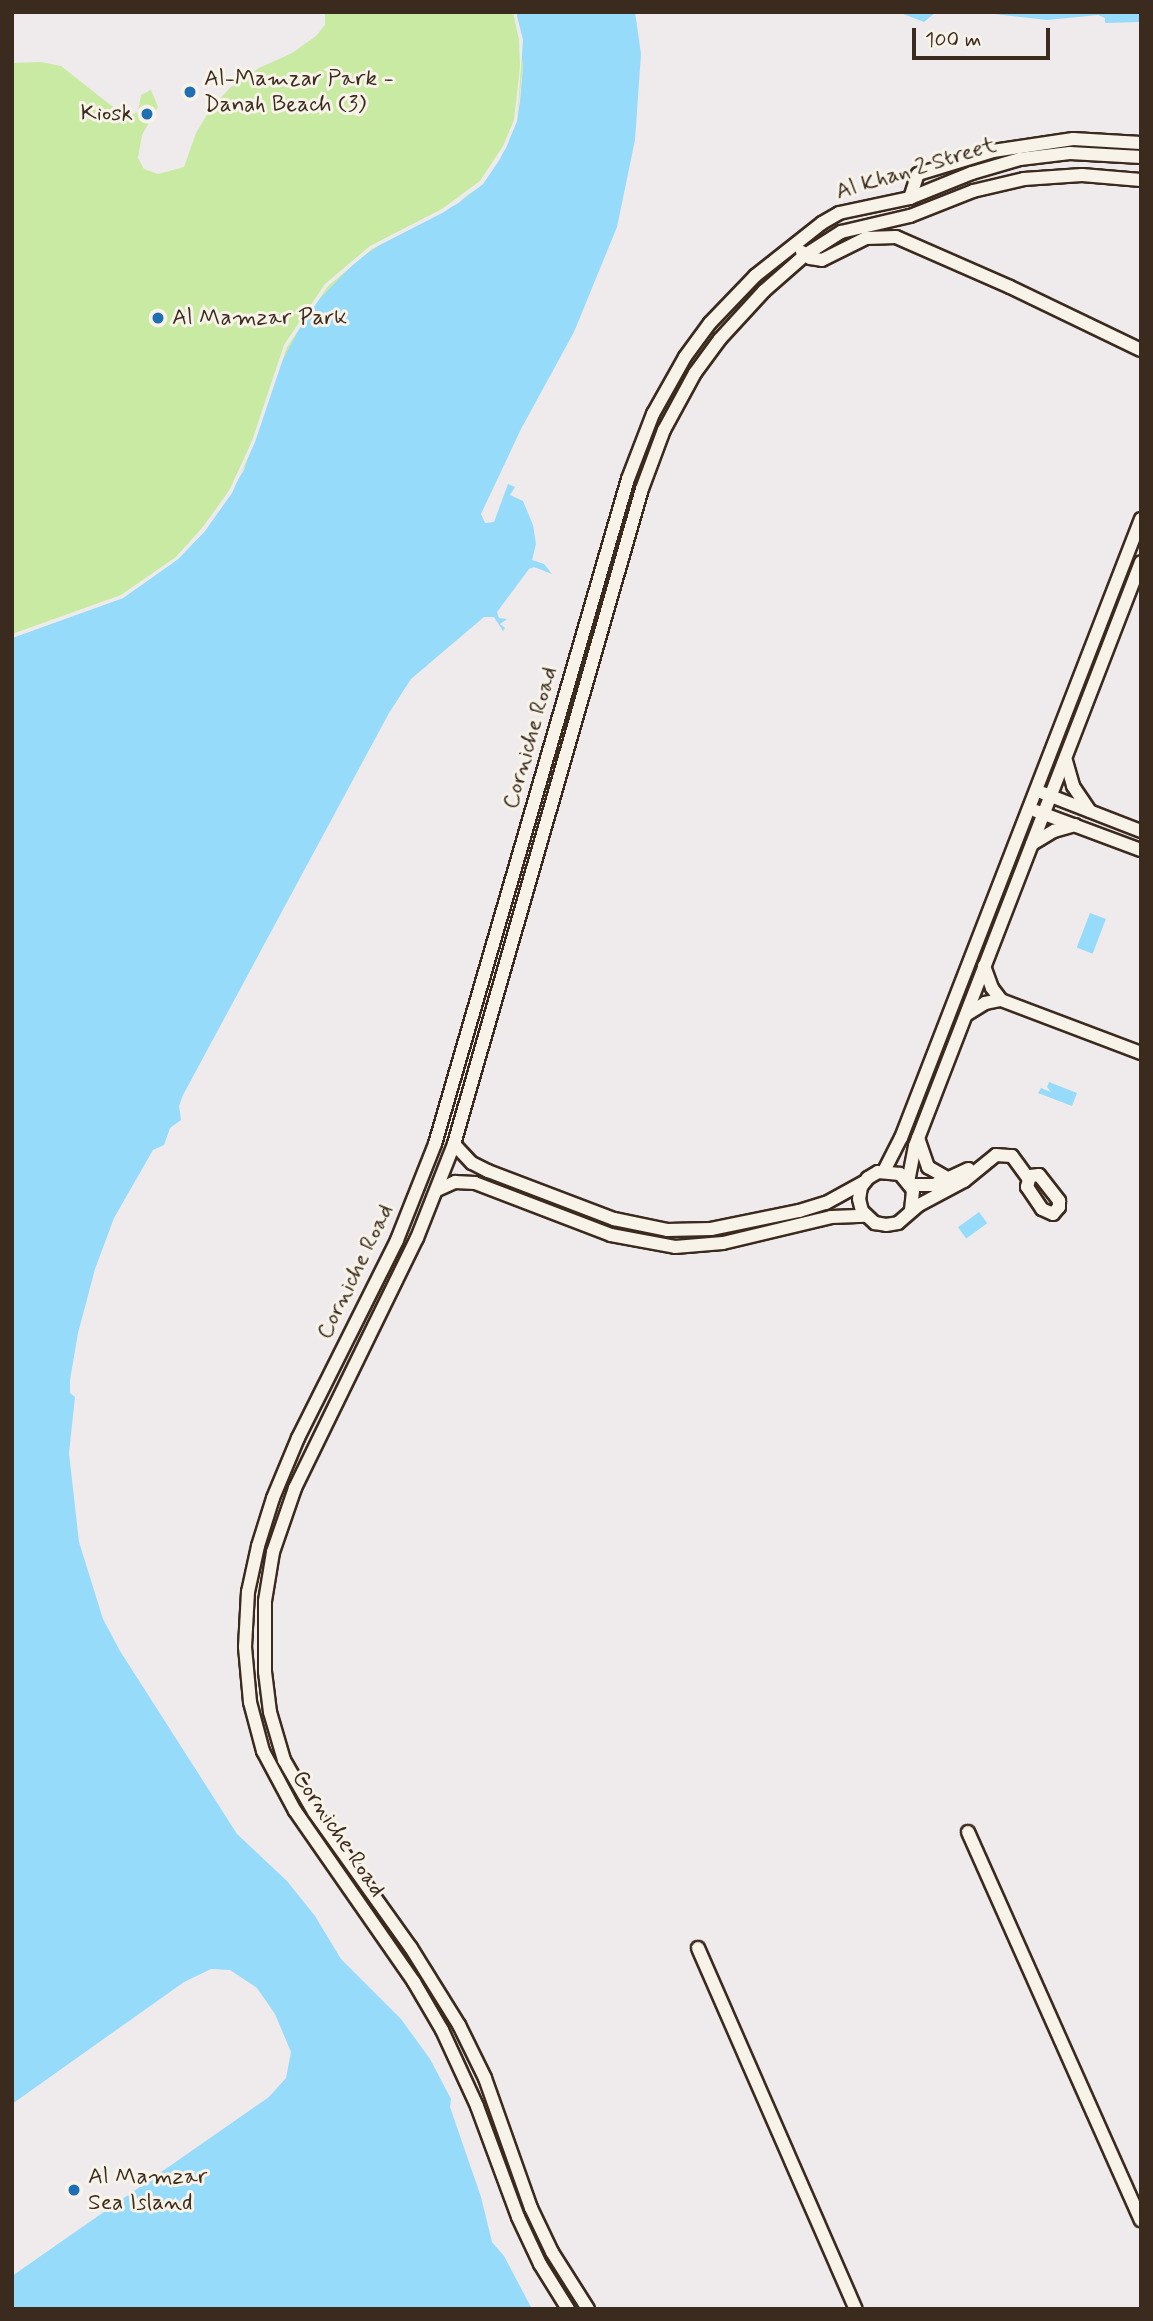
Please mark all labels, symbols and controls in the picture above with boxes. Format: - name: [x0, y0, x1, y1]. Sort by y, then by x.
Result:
- scale bar: [915, 14, 1053, 58]
- text: 100 m: [925, 26, 981, 54]
- place label: Al-Mamzar Park - Danah Beach (3): [204, 65, 390, 119]
- marker: Al-Mamzar Park - Danah Beach (3): [182, 84, 198, 100]
- place label: Kiosk: [81, 100, 133, 128]
- marker: Kiosk: [139, 106, 155, 122]
- street label: Al Khan 2 Street: [828, 130, 1004, 208]
- place label: Al Mamzar Park: [172, 304, 337, 332]
- marker: Al Mamzar Park: [150, 310, 166, 326]
- street label: Corniche Road: [498, 665, 564, 811]
- street label: Corniche Road: [312, 1201, 400, 1343]
- street label: Corniche Road: [286, 1766, 390, 1902]
- place label: Al Mamzar Sea Island: [88, 2163, 202, 2217]
- marker: Al Mamzar Sea Island: [66, 2182, 82, 2198]

